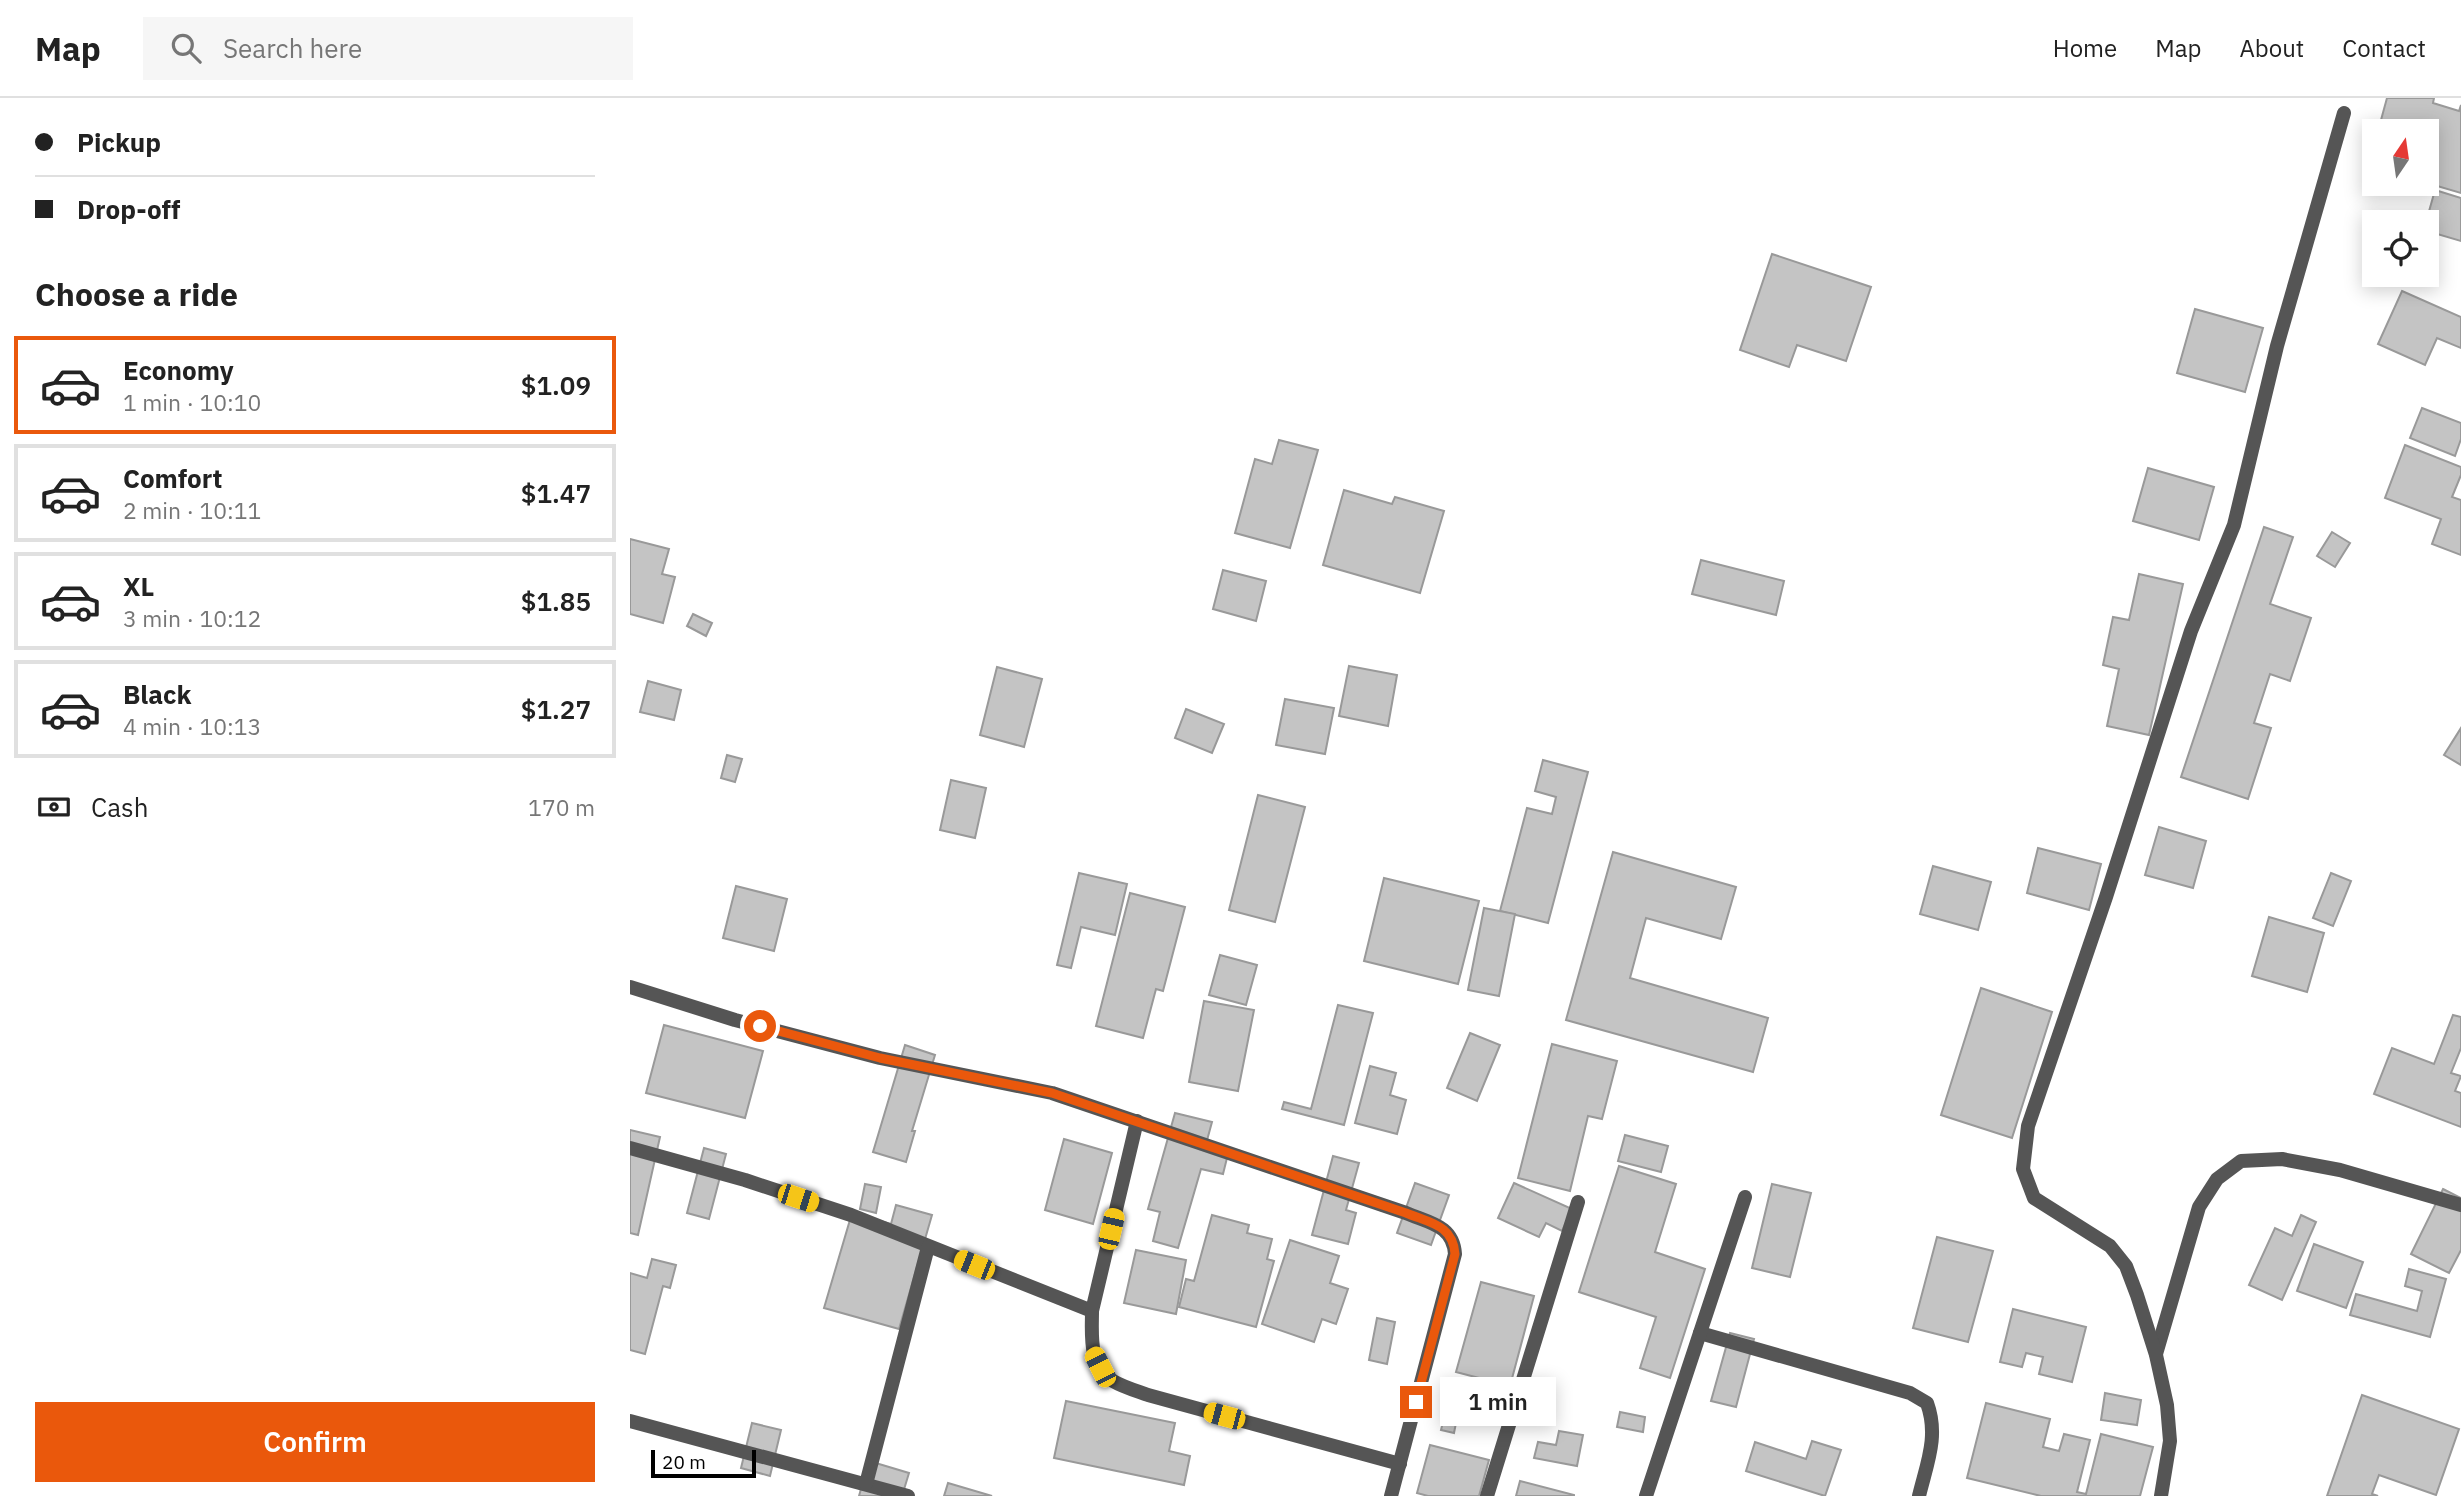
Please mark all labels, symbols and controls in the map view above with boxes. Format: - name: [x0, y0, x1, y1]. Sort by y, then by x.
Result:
- search box: [143, 17, 633, 80]
- text: Map: [35, 27, 101, 70]
- icon: search: [167, 29, 205, 67]
- text: Search here: [223, 31, 362, 65]
- text: Home: [2053, 32, 2117, 64]
- text: Map: [2155, 32, 2201, 64]
- text: About: [2239, 32, 2304, 64]
- text: Contact: [2342, 32, 2426, 64]
- north arrow: [2362, 119, 2440, 196]
- map controls: [2362, 119, 2439, 287]
- text: Pickup: [77, 125, 161, 159]
- text: Drop-off: [77, 192, 180, 226]
- button: locate: [2362, 210, 2439, 287]
- text: Choose a ride: [35, 273, 238, 315]
- text: Economy: [123, 353, 234, 387]
- icon: car: [39, 354, 102, 417]
- text: $1.09: [521, 368, 591, 402]
- text: 1 min · 10:10: [123, 387, 261, 417]
- text: Comfort: [123, 461, 222, 495]
- icon: car: [39, 462, 102, 525]
- text: $1.47: [521, 476, 591, 510]
- text: 2 min · 10:11: [123, 495, 261, 525]
- text: XL: [123, 569, 154, 603]
- icon: car: [39, 570, 102, 633]
- text: $1.85: [521, 584, 591, 618]
- text: 3 min · 10:12: [123, 603, 261, 633]
- text: Black: [123, 677, 191, 711]
- icon: car: [39, 678, 102, 741]
- text: $1.27: [521, 692, 591, 726]
- text: 4 min · 10:13: [123, 711, 261, 741]
- icon: cash: [35, 788, 73, 826]
- text: Cash: [91, 790, 148, 824]
- text: 170 m: [528, 792, 595, 822]
- route start: [744, 1010, 776, 1042]
- car: [775, 1182, 822, 1214]
- car: [1097, 1206, 1126, 1252]
- car: [951, 1247, 998, 1283]
- car: [1082, 1344, 1119, 1390]
- callout: 1 min: [1440, 1378, 1556, 1426]
- route end: [1400, 1386, 1432, 1418]
- text: 1 min: [1468, 1386, 1528, 1416]
- car: [1201, 1400, 1248, 1432]
- button: Confirm: [35, 1402, 595, 1482]
- scale bar: [651, 1447, 756, 1479]
- text: 20 m: [662, 1450, 706, 1474]

